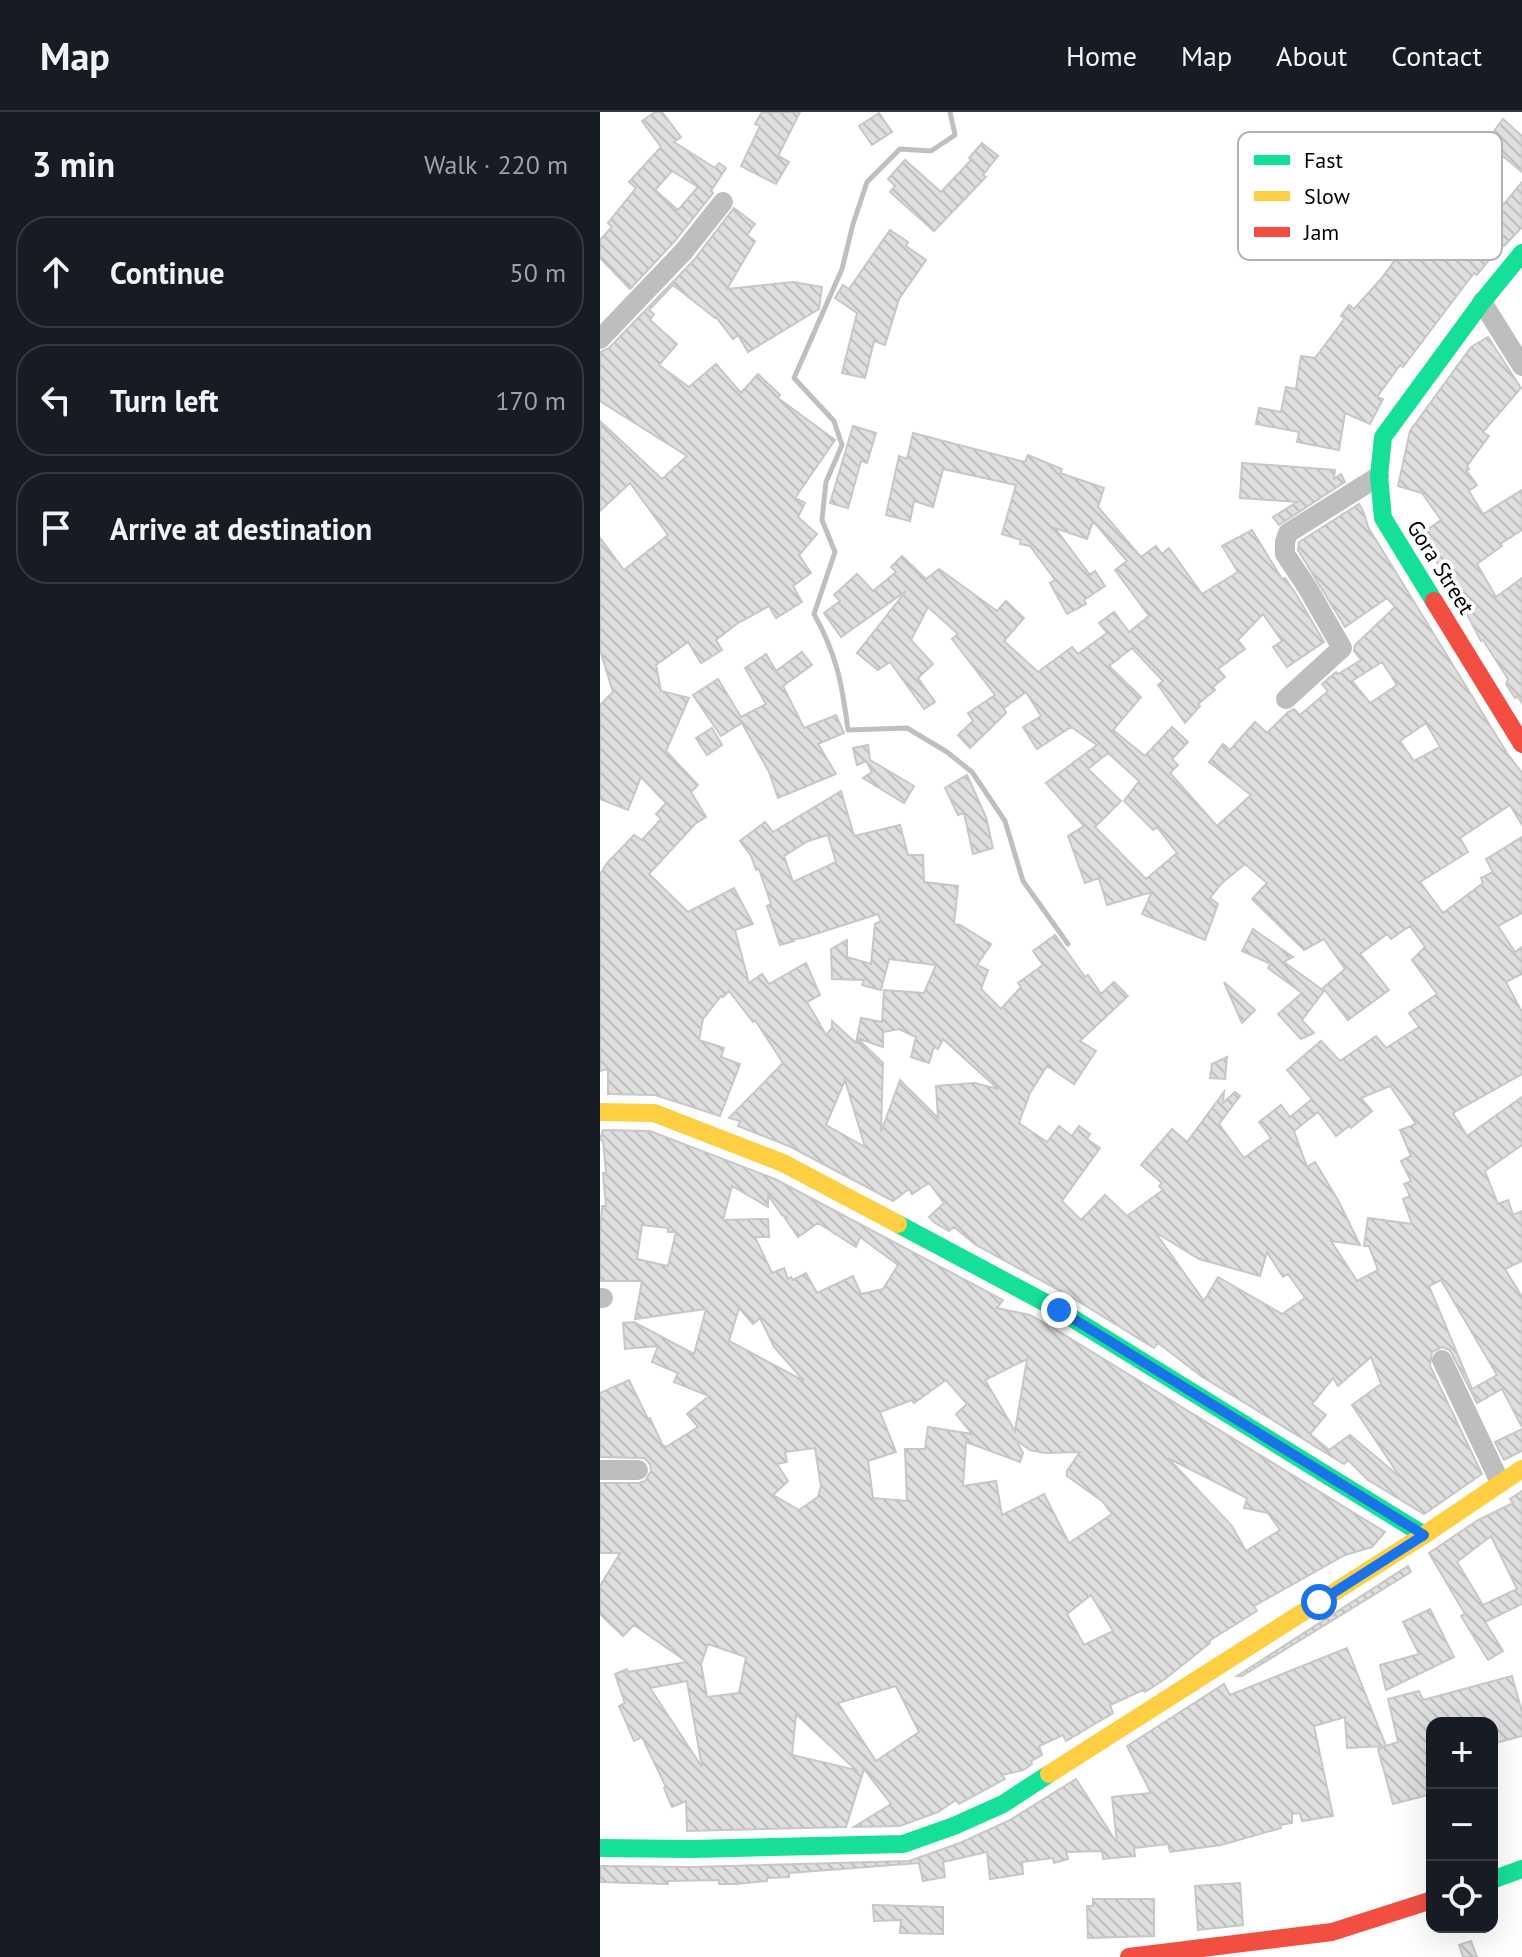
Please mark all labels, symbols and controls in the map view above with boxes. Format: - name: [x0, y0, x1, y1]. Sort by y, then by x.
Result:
- text: Map: [40, 31, 110, 80]
- text: Home: [1066, 37, 1137, 74]
- text: Map: [1181, 37, 1232, 74]
- text: About: [1276, 37, 1347, 74]
- text: Contact: [1391, 37, 1482, 74]
- legend: [1238, 132, 1502, 260]
- text: 3 min: [32, 142, 115, 186]
- text: Fast: [1304, 146, 1344, 174]
- text: Walk · 220 m: [424, 148, 568, 181]
- text: Slow: [1304, 182, 1350, 210]
- text: Jam: [1303, 218, 1339, 246]
- icon: ahead: [34, 250, 78, 294]
- text: Continue: [110, 253, 224, 292]
- text: 50 m: [510, 256, 566, 289]
- icon: left: [34, 378, 78, 422]
- text: Turn left: [110, 381, 218, 420]
- text: 170 m: [495, 384, 566, 417]
- icon: arrive: [34, 506, 78, 550]
- text: Arrive at destination: [110, 509, 372, 548]
- street label: Gora Street: [1401, 515, 1481, 620]
- route end: [1041, 1292, 1077, 1328]
- route start: [1301, 1584, 1337, 1620]
- map controls: [1426, 1717, 1498, 1933]
- button: +: [1426, 1717, 1498, 1789]
- button: −: [1426, 1789, 1498, 1861]
- button: locate: [1426, 1861, 1498, 1933]

